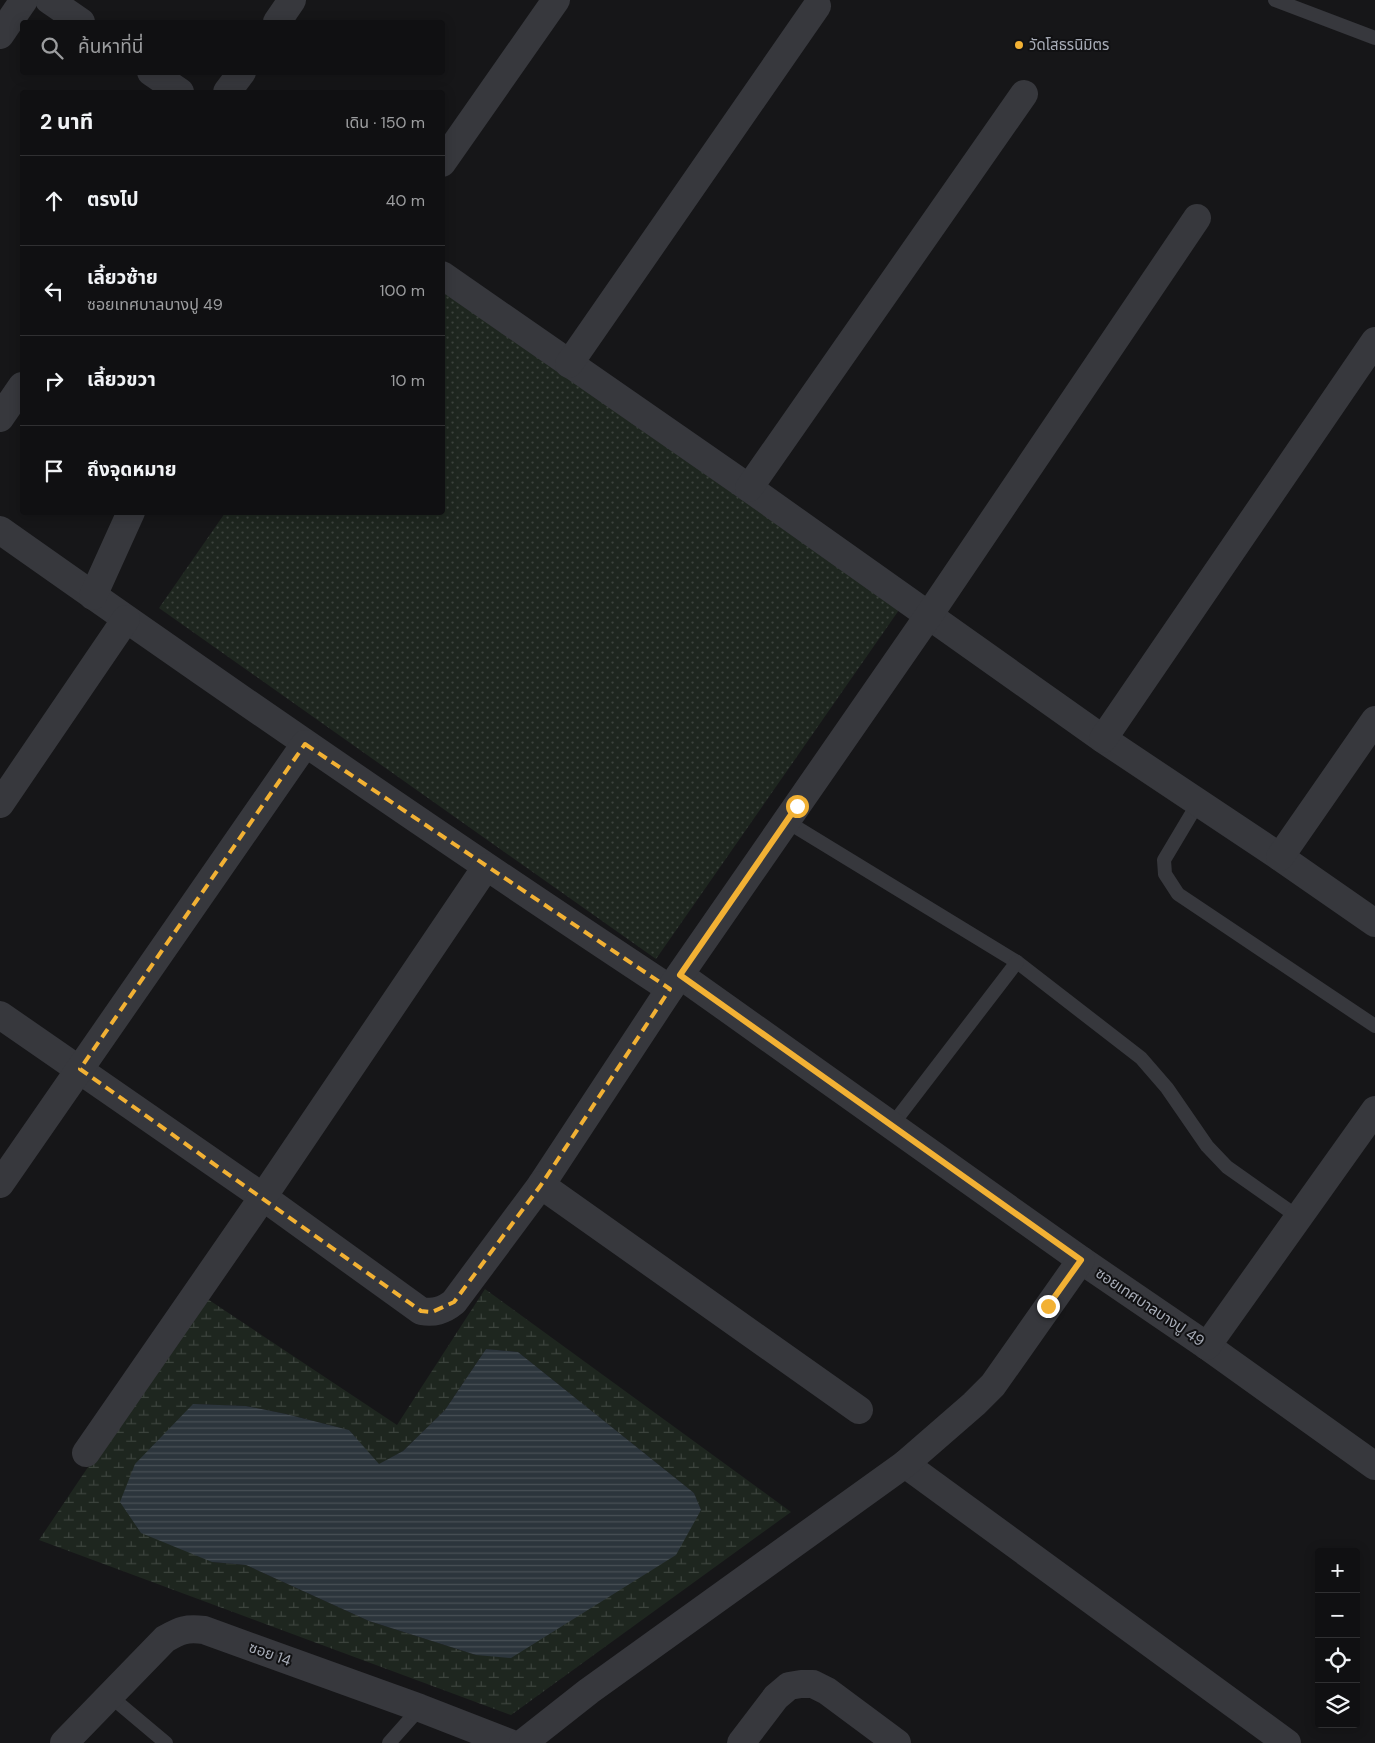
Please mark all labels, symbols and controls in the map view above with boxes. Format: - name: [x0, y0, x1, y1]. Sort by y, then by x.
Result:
- search box: [20, 20, 445, 75]
- icon: search: [38, 34, 66, 62]
- text: ค้นหาที่นี่: [78, 34, 143, 59]
- place label: วัดโสธรนิมิตร: [1029, 35, 1109, 55]
- marker: วัดโสธรนิมิตร: [1013, 39, 1025, 51]
- text: 2 นาที: [40, 108, 93, 136]
- text: เดิน · 150 m: [345, 112, 425, 133]
- icon: ahead: [40, 187, 68, 215]
- text: ตรงไป: [87, 187, 139, 212]
- text: 40 m: [386, 190, 425, 211]
- text: เลี้ยวซ้าย: [87, 265, 158, 290]
- icon: left: [40, 277, 68, 305]
- text: 100 m: [380, 280, 425, 301]
- text: ซอยเทศบาลบางปู 49: [87, 294, 223, 315]
- icon: right: [40, 367, 68, 395]
- text: เลี้ยวขวา: [87, 367, 156, 392]
- text: 10 m: [391, 370, 425, 391]
- icon: arrive: [40, 457, 68, 485]
- text: ถึงจุดหมาย: [87, 457, 177, 482]
- route start: [786, 795, 809, 818]
- street label: ซอยเทศบาลบางปู 49: [1092, 1263, 1208, 1351]
- route end: [1037, 1295, 1060, 1318]
- map controls: [1315, 1548, 1360, 1728]
- button: +: [1315, 1548, 1360, 1593]
- button: −: [1315, 1593, 1360, 1638]
- street label: ซอย 14: [246, 1637, 294, 1671]
- button: locate: [1315, 1638, 1360, 1683]
- button: layers: [1315, 1683, 1360, 1728]

